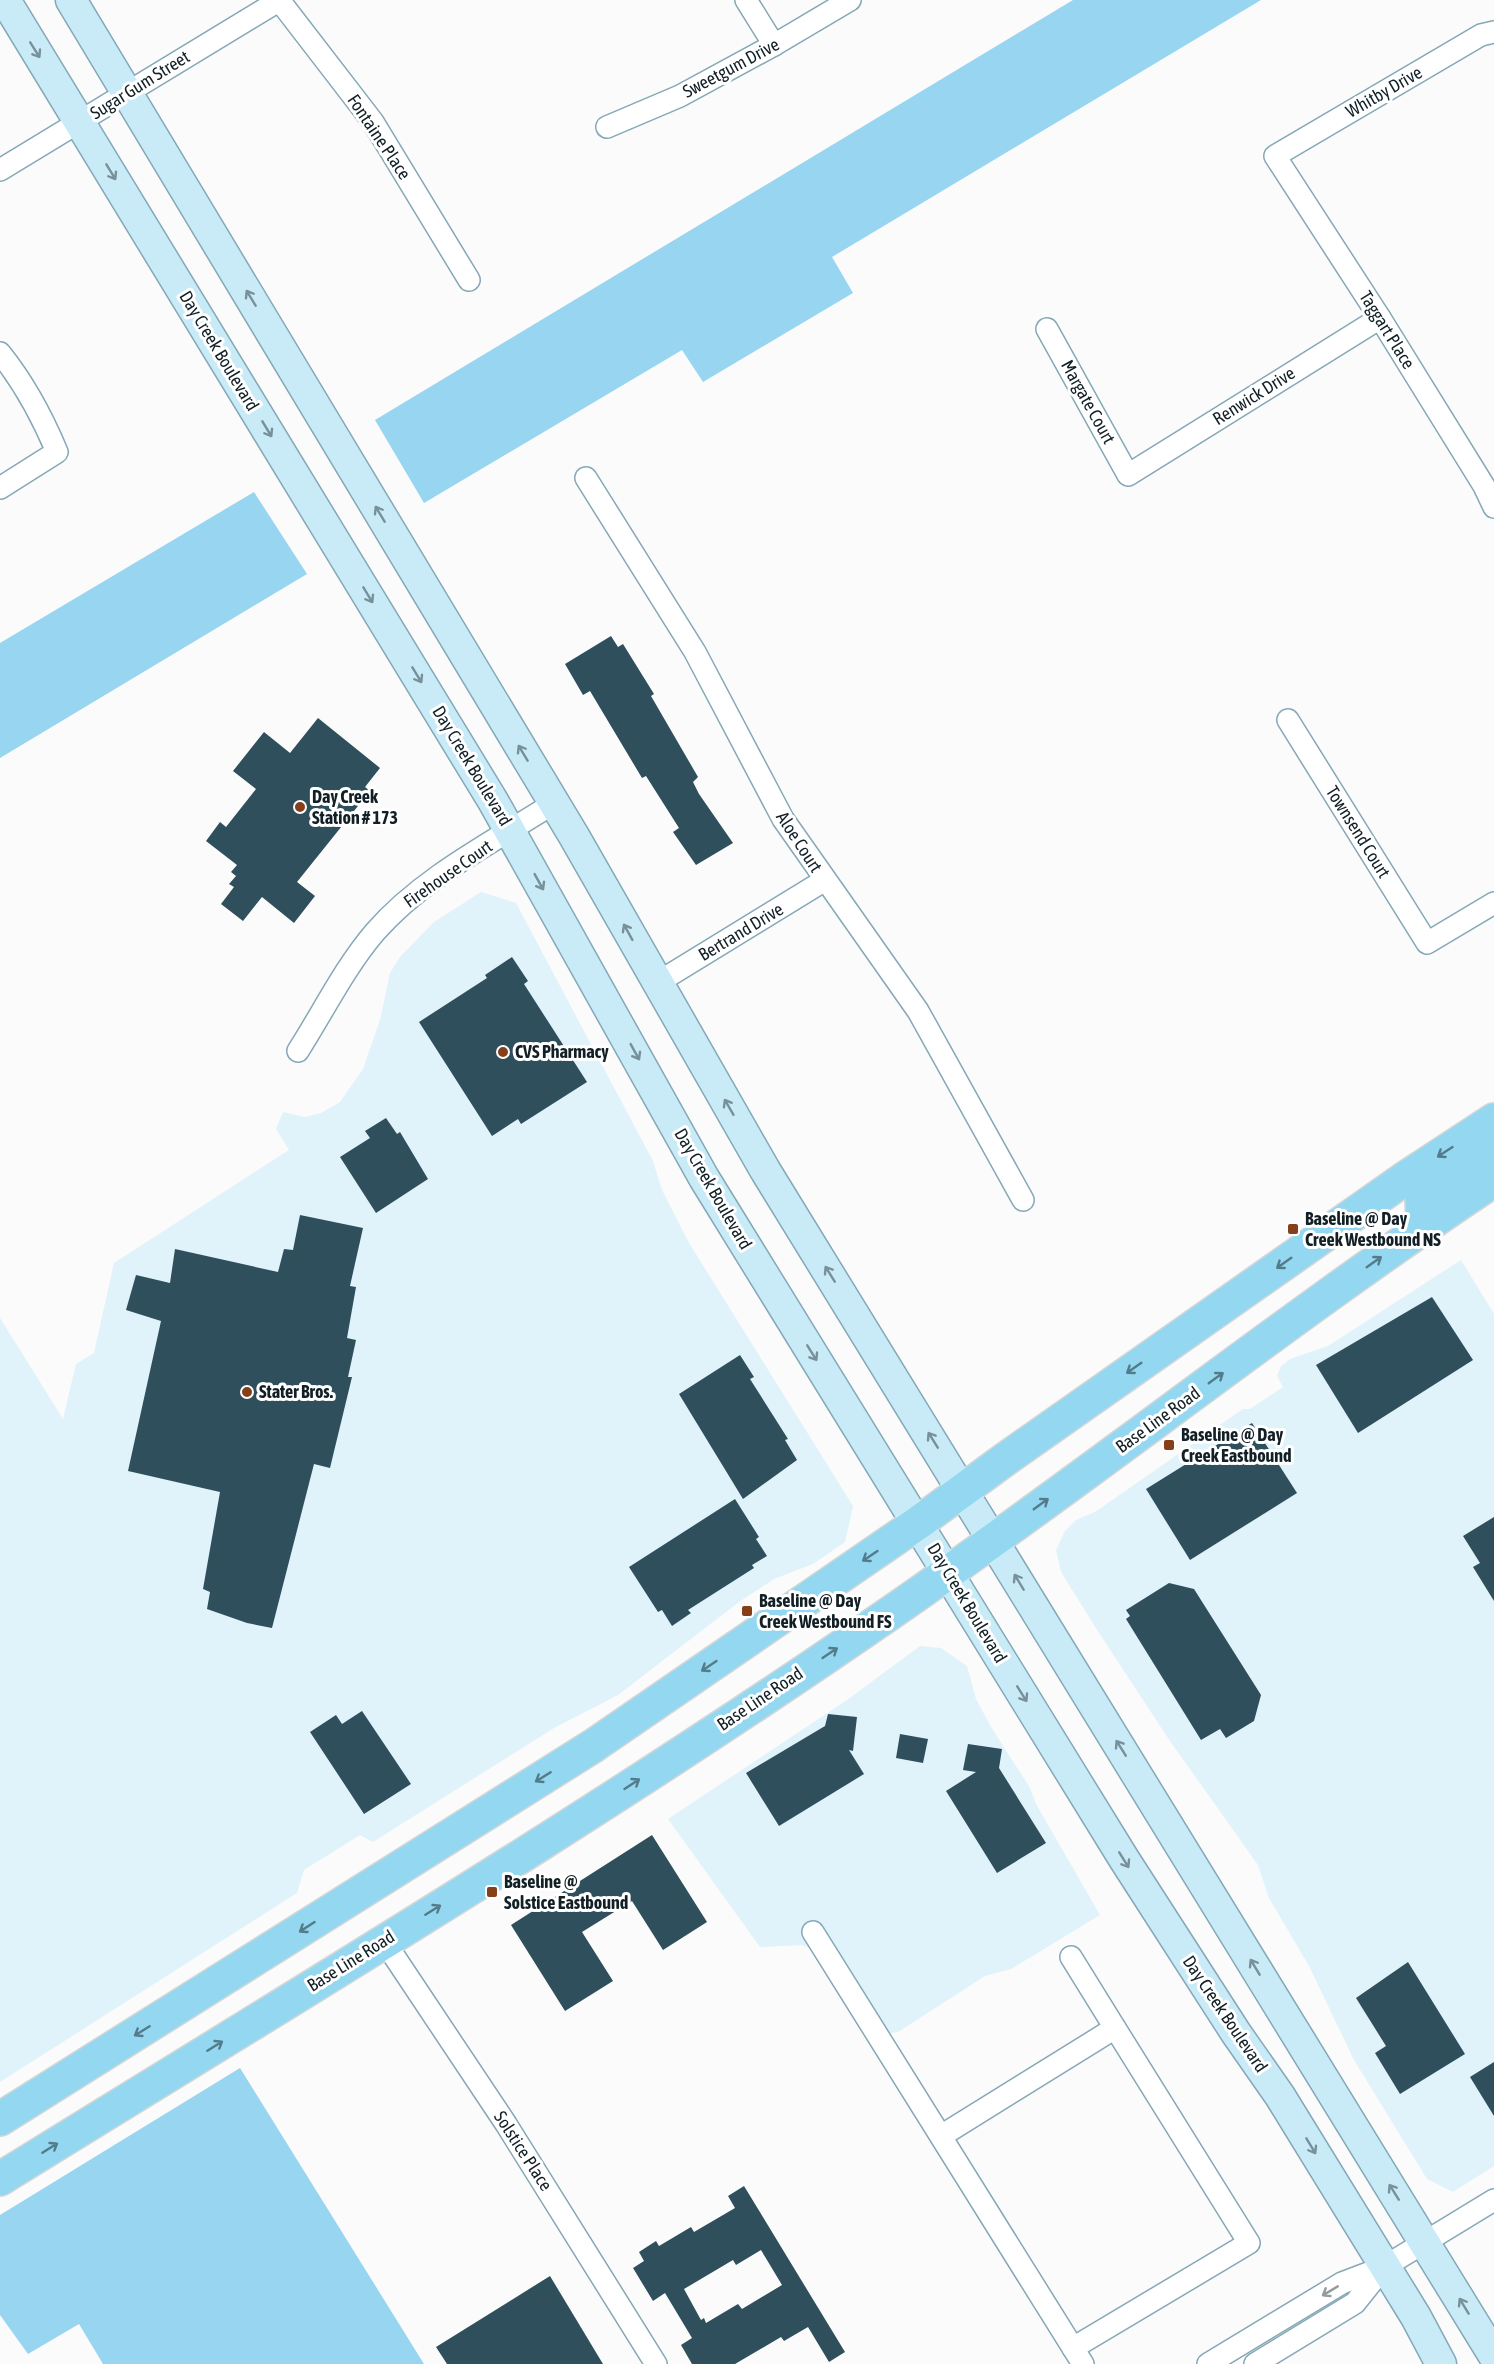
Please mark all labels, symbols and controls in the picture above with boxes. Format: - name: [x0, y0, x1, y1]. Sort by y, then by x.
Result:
- street label: Sweetgum Drive: [679, 33, 783, 102]
- one-way arrow: [30, 41, 42, 58]
- street label: Sugar Gum Street: [86, 46, 193, 123]
- street label: Whitby Drive: [1342, 61, 1425, 122]
- street label: Fontaine Place: [343, 90, 416, 183]
- one-way arrow: [105, 163, 117, 180]
- street label: Day Creek Boulevard: [175, 287, 263, 414]
- street label: Taggart Place: [1355, 287, 1420, 372]
- one-way arrow: [244, 290, 256, 307]
- street label: Margate Court: [1057, 356, 1120, 447]
- street label: Renwick Drive: [1209, 362, 1299, 429]
- one-way arrow: [261, 420, 273, 437]
- one-way arrow: [374, 506, 386, 523]
- one-way arrow: [363, 586, 375, 603]
- one-way arrow: [411, 666, 423, 683]
- street label: Day Creek Boulevard: [428, 702, 516, 829]
- one-way arrow: [517, 745, 529, 762]
- street label: Townsend Court: [1322, 782, 1395, 882]
- place label: Day Creek Station # 173: [312, 786, 398, 828]
- marker: Day Creek Station # 173: [293, 800, 307, 814]
- street label: Aloe Court: [772, 807, 827, 876]
- street label: Firehouse Court: [399, 835, 496, 912]
- one-way arrow: [533, 873, 545, 890]
- street label: Bertrand Drive: [695, 898, 787, 965]
- one-way arrow: [622, 924, 634, 941]
- place label: CVS Pharmacy: [515, 1041, 609, 1062]
- one-way arrow: [629, 1043, 641, 1060]
- marker: CVS Pharmacy: [496, 1045, 510, 1059]
- one-way arrow: [723, 1099, 735, 1116]
- street label: Day Creek Boulevard: [670, 1125, 757, 1253]
- one-way arrow: [1437, 1146, 1454, 1158]
- place label: Baseline @ Day Creek Westbound NS: [1305, 1208, 1441, 1250]
- marker: Baseline @ Day Creek Westbound NS: [1286, 1222, 1300, 1236]
- one-way arrow: [1365, 1256, 1381, 1268]
- one-way arrow: [1277, 1257, 1293, 1269]
- one-way arrow: [823, 1266, 835, 1283]
- one-way arrow: [807, 1344, 819, 1361]
- one-way arrow: [1126, 1362, 1143, 1374]
- one-way arrow: [1208, 1372, 1224, 1384]
- place label: Stater Bros.: [259, 1381, 333, 1402]
- street label: Base Line Road: [1112, 1382, 1204, 1457]
- marker: Stater Bros.: [240, 1385, 254, 1399]
- place label: Baseline @ Day Creek Eastbound: [1181, 1424, 1292, 1466]
- one-way arrow: [926, 1432, 938, 1449]
- marker: Baseline @ Day Creek Eastbound: [1162, 1438, 1176, 1452]
- one-way arrow: [1032, 1497, 1048, 1510]
- street label: Day Creek Boulevard: [923, 1539, 1011, 1666]
- one-way arrow: [863, 1550, 879, 1562]
- one-way arrow: [1013, 1574, 1025, 1591]
- place label: Baseline @ Day Creek Westbound FS: [759, 1590, 892, 1632]
- marker: Baseline @ Day Creek Westbound FS: [740, 1604, 754, 1618]
- one-way arrow: [821, 1647, 837, 1659]
- one-way arrow: [702, 1660, 718, 1672]
- street label: Base Line Road: [713, 1662, 807, 1735]
- one-way arrow: [1017, 1685, 1029, 1702]
- one-way arrow: [1115, 1740, 1127, 1757]
- one-way arrow: [535, 1772, 552, 1784]
- one-way arrow: [623, 1778, 640, 1790]
- one-way arrow: [1119, 1851, 1131, 1868]
- place label: Baseline @ Solstice Eastbound: [504, 1871, 628, 1913]
- marker: Baseline @ Solstice Eastbound: [485, 1885, 499, 1899]
- one-way arrow: [425, 1903, 442, 1916]
- one-way arrow: [299, 1921, 316, 1933]
- street label: Base Line Road: [303, 1926, 398, 1996]
- street label: Day Creek Boulevard: [1179, 1951, 1272, 2076]
- one-way arrow: [1249, 1959, 1261, 1976]
- one-way arrow: [134, 2025, 151, 2037]
- one-way arrow: [207, 2039, 224, 2052]
- street label: Solstice Place: [490, 2107, 557, 2194]
- one-way arrow: [1305, 2137, 1317, 2154]
- one-way arrow: [41, 2142, 58, 2154]
- one-way arrow: [1388, 2184, 1400, 2201]
- one-way arrow: [1322, 2285, 1339, 2297]
- one-way arrow: [1457, 2298, 1469, 2315]

